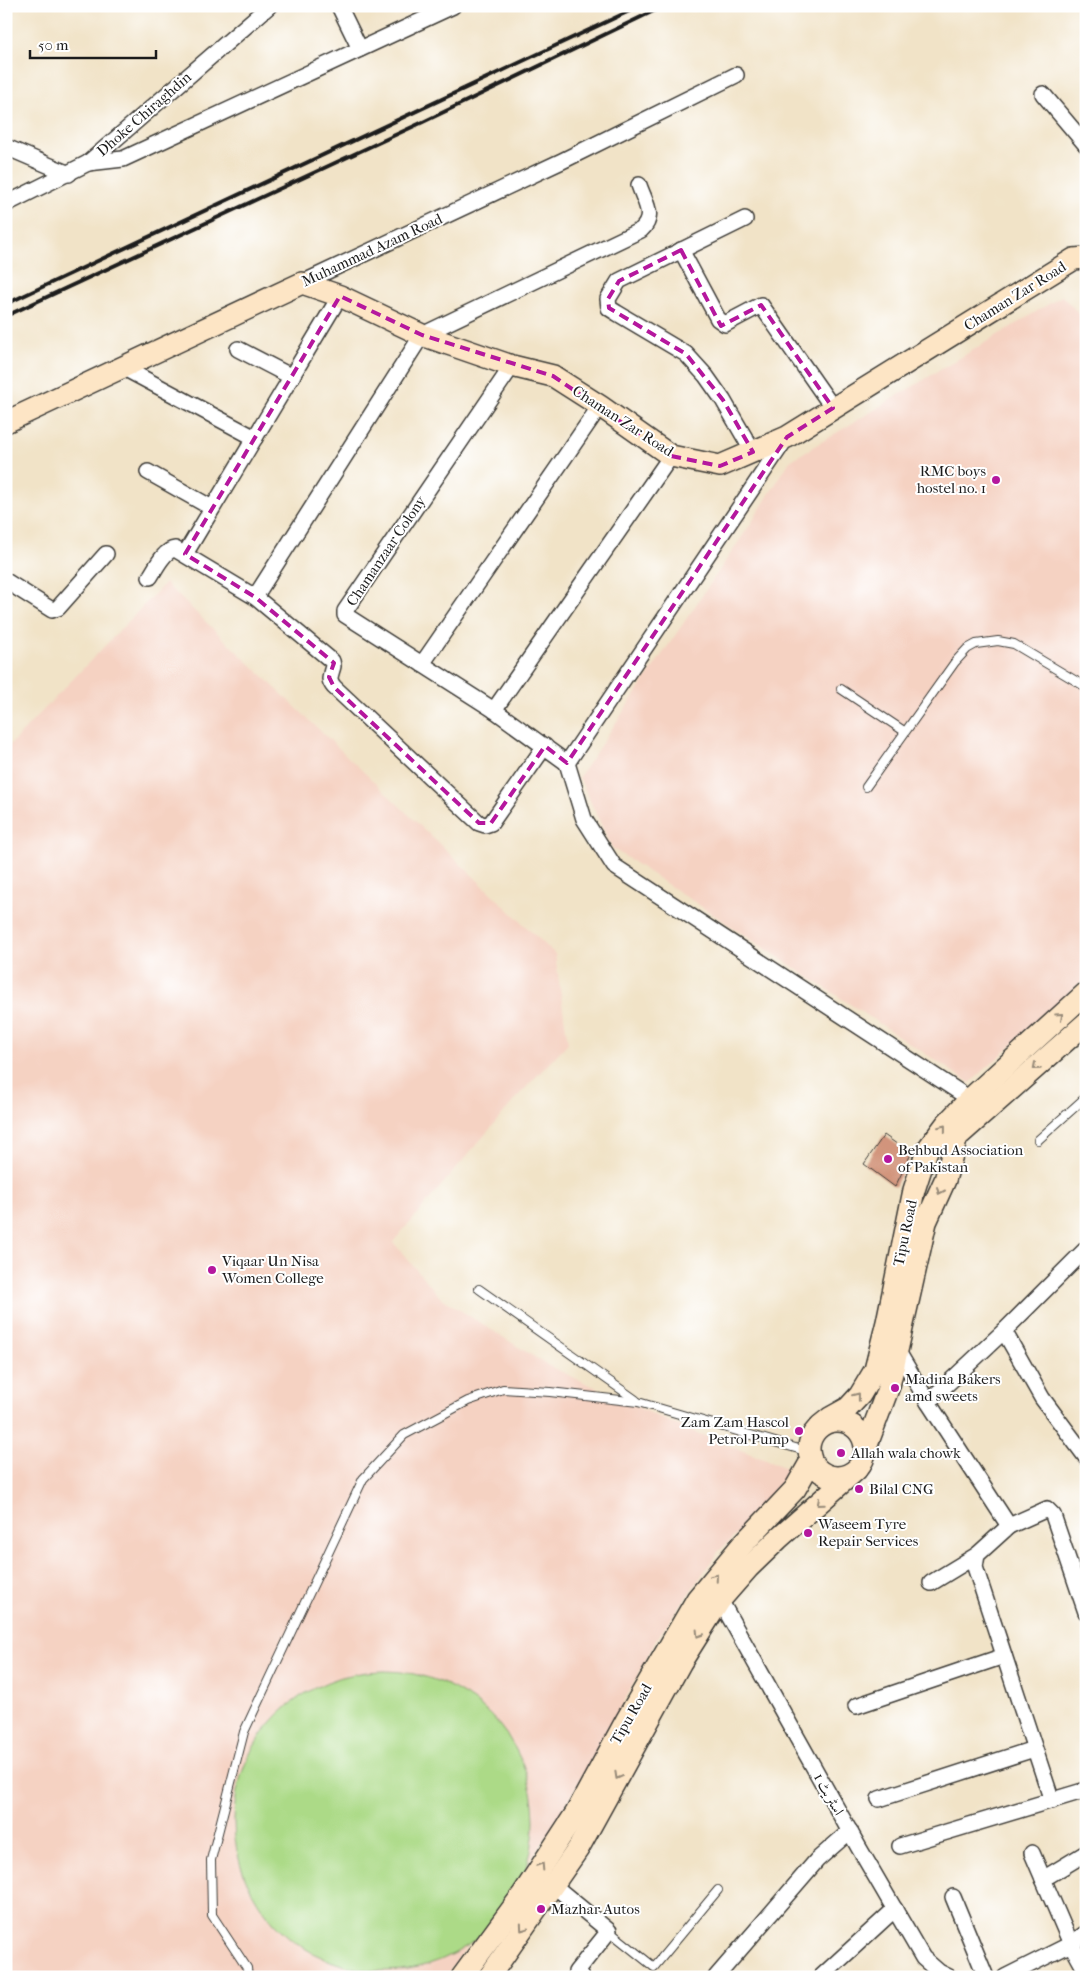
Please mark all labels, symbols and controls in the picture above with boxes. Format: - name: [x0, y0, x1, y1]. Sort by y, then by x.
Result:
- scale bar: [30, 28, 156, 60]
- text: 50 m: [38, 36, 69, 54]
- street label: Dhoke Chiraghdin: [93, 68, 195, 160]
- street label: Muhammad Azam Road: [299, 209, 446, 290]
- street label: Chaman Zar Road: [961, 257, 1070, 335]
- street label: Chaman Zar Road: [569, 382, 678, 461]
- place label: RMC boys hostel no. 1: [917, 462, 986, 497]
- marker: RMC boys hostel no. 1: [990, 474, 1002, 486]
- street label: Chamanzaar Colony: [342, 492, 430, 610]
- one-way arrow: [1055, 1013, 1064, 1022]
- one-way arrow: [1033, 1061, 1042, 1070]
- one-way arrow: [938, 1125, 947, 1134]
- place label: Behbud Association of Pakistan: [898, 1141, 1024, 1176]
- marker: Behbud Association of Pakistan: [882, 1153, 894, 1165]
- one-way arrow: [935, 1186, 946, 1195]
- street label: Tipu Road: [889, 1197, 921, 1268]
- place label: Viqaar Un Nisa Women College: [221, 1252, 324, 1287]
- marker: Viqaar Un Nisa Women College: [206, 1264, 218, 1276]
- place label: Madina Bakers amd sweets: [905, 1370, 1001, 1405]
- marker: Madina Bakers amd sweets: [889, 1382, 901, 1394]
- one-way arrow: [852, 1393, 861, 1402]
- place label: Zam Zam Hascol Petrol Pump: [681, 1413, 789, 1448]
- marker: Zam Zam Hascol Petrol Pump: [793, 1425, 805, 1437]
- place label: Allah wala chowk: [850, 1444, 961, 1462]
- marker: Allah wala chowk: [835, 1447, 847, 1459]
- place label: Bilal CNG: [869, 1480, 934, 1498]
- marker: Bilal CNG: [853, 1483, 865, 1495]
- one-way arrow: [817, 1497, 826, 1506]
- place label: Waseem Tyre Repair Services: [817, 1515, 919, 1550]
- marker: Waseem Tyre Repair Services: [802, 1527, 814, 1539]
- one-way arrow: [709, 1574, 718, 1583]
- one-way arrow: [695, 1629, 705, 1638]
- street label: Tipu Road: [606, 1680, 656, 1748]
- one-way arrow: [615, 1770, 625, 1779]
- street label: اسٹریٹ 1: [809, 1770, 848, 1819]
- one-way arrow: [535, 1862, 545, 1871]
- place label: Mazhar Autos: [551, 1900, 640, 1918]
- marker: Mazhar Autos: [535, 1903, 547, 1915]
- one-way arrow: [520, 1922, 529, 1932]

